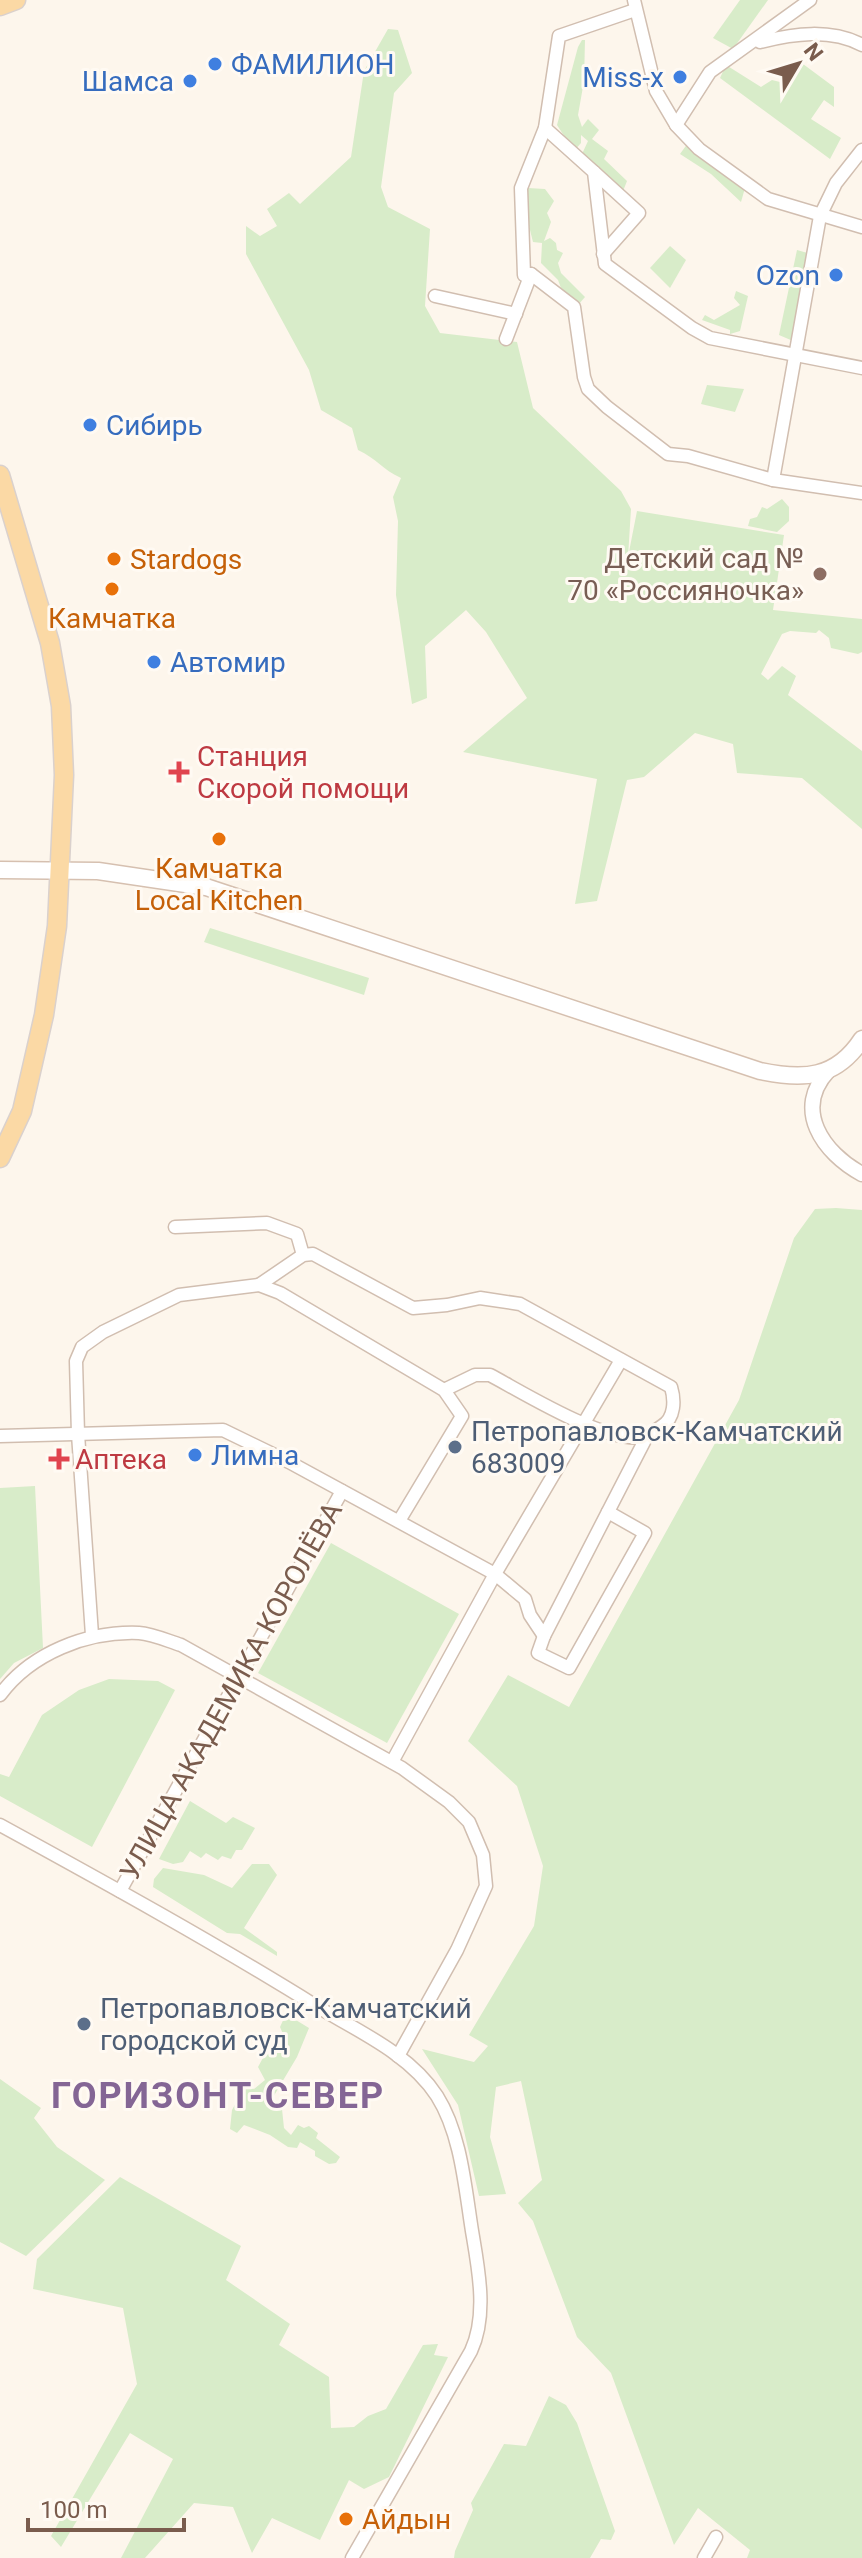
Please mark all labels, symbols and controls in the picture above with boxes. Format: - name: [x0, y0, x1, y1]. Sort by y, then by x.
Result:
- north arrow: [758, 24, 838, 104]
- text: N: [799, 38, 828, 66]
- place label: ФАМИЛИОН: [231, 48, 395, 81]
- marker: ФАМИЛИОН: [206, 55, 224, 73]
- place label: Miss-x: [582, 61, 664, 94]
- place label: Шамса: [82, 65, 174, 98]
- marker: Miss-x: [671, 68, 689, 86]
- marker: Шамса: [181, 72, 199, 90]
- place label: Ozon: [756, 259, 820, 292]
- marker: Ozon: [827, 266, 845, 284]
- place label: Сибирь: [106, 409, 203, 442]
- marker: Сибирь: [81, 416, 99, 434]
- place label: Детский сад № 70 «Россияночка»: [567, 542, 804, 607]
- place label: Stardogs: [130, 543, 242, 576]
- marker: Stardogs: [105, 550, 123, 568]
- marker: Детский сад № 70 «Россияночка»: [811, 565, 829, 583]
- marker: Камчатка: [103, 580, 121, 598]
- place label: Камчатка: [48, 602, 176, 635]
- place label: Автомир: [170, 646, 286, 679]
- marker: Автомир: [145, 653, 163, 671]
- place label: Станция Скорой помощи: [197, 740, 409, 805]
- marker: Станция Скорой помощи: [168, 761, 190, 783]
- marker: Камчатка Local Kitchen: [210, 830, 228, 848]
- place label: Камчатка Local Kitchen: [135, 852, 303, 917]
- place label: Петропавловск-Камчатский 683009: [471, 1415, 843, 1480]
- marker: Петропавловск-Камчатский 683009: [446, 1438, 464, 1456]
- place label: Лимна: [211, 1439, 299, 1472]
- place label: Аптека: [75, 1443, 167, 1476]
- marker: Лимна: [186, 1446, 204, 1464]
- marker: Аптека: [50, 1450, 68, 1468]
- street label: УЛИЦА АКАДЕМИКА КОРОЛЁВА: [113, 1496, 349, 1886]
- place label: Петропавловск-Камчатский городской суд: [100, 1992, 472, 2057]
- marker: Петропавловск-Камчатский городской суд: [75, 2015, 93, 2033]
- district label: ГОРИЗОНТ-СЕВЕР: [51, 2075, 385, 2117]
- scale bar: [28, 2482, 184, 2532]
- text: 100 m: [40, 2496, 107, 2524]
- place label: Айдын: [362, 2503, 451, 2536]
- marker: Айдын: [337, 2510, 355, 2528]

